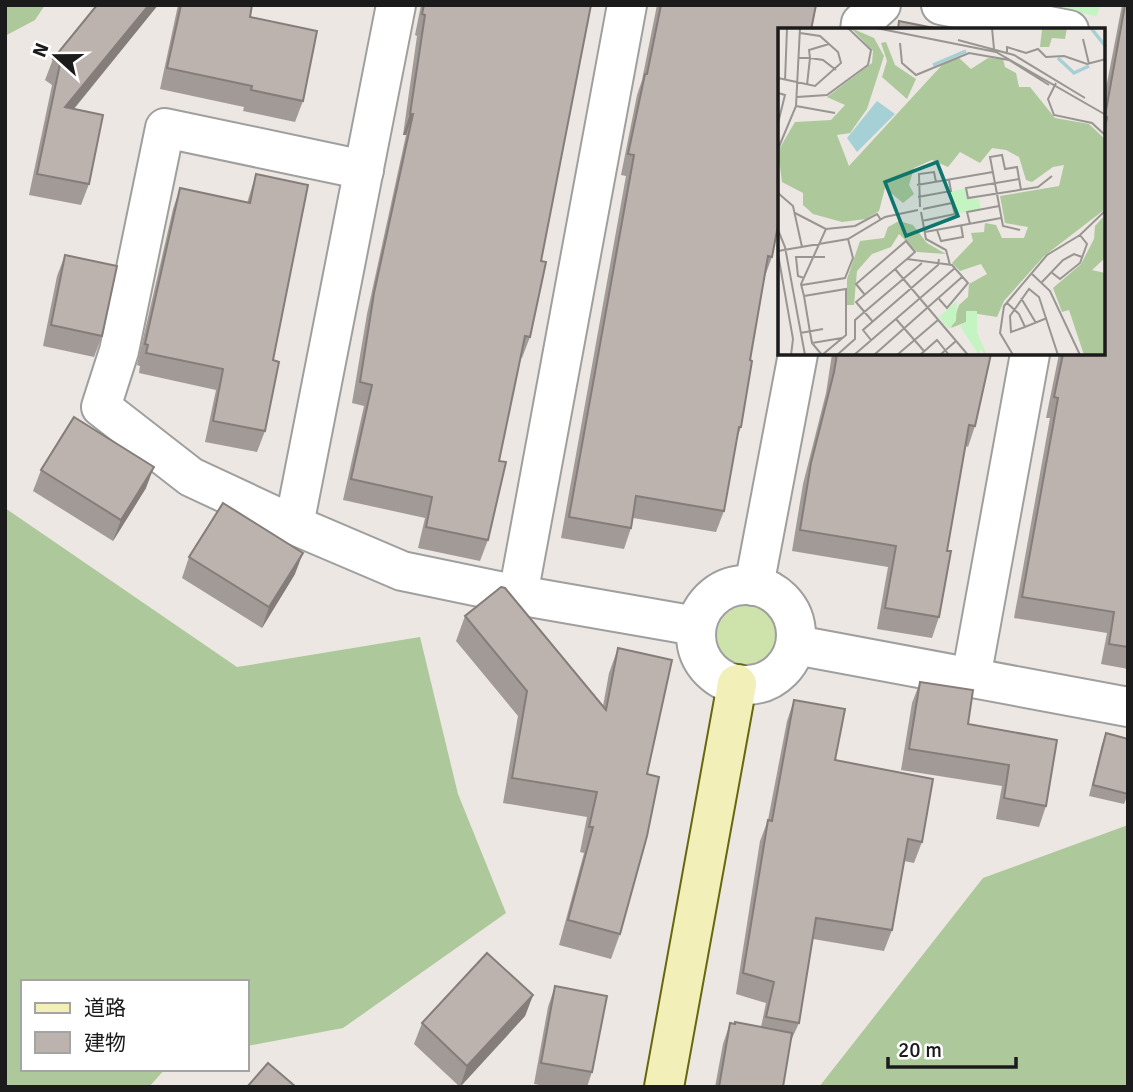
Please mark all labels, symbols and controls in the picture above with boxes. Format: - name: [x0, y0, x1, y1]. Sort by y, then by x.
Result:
- north arrow: [21, 21, 91, 91]
- inset map: [778, 28, 1105, 355]
- text: N: [27, 40, 55, 61]
- legend: [21, 980, 248, 1071]
- text: 道路: [84, 995, 126, 1021]
- scale bar: [888, 1026, 1016, 1070]
- text: 建物: [84, 1030, 126, 1056]
- text: 20 m: [898, 1037, 942, 1063]

